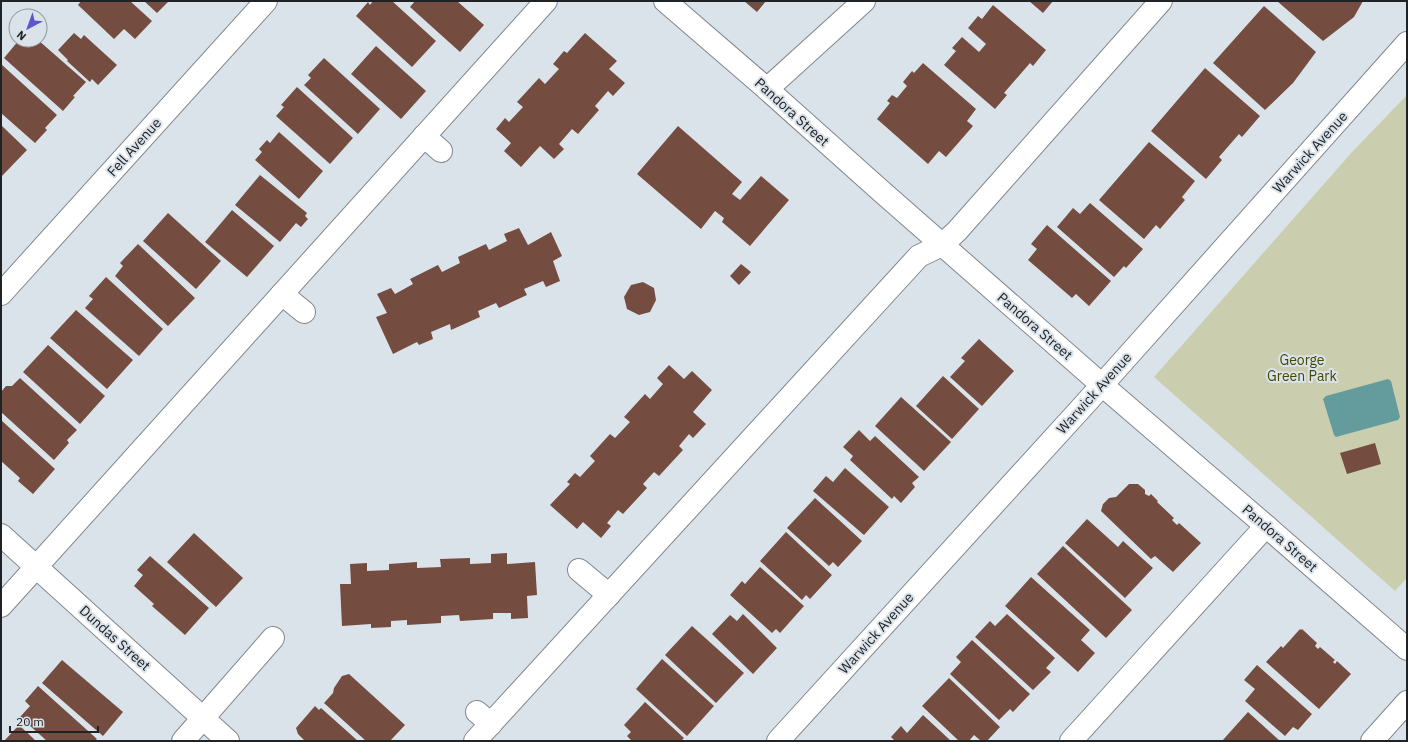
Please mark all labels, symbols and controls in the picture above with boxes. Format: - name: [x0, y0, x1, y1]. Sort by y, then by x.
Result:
- north arrow: [8, 8, 48, 48]
- text: N: [14, 28, 29, 43]
- street label: Pandora Street: [751, 74, 833, 150]
- street label: Warwick Avenue: [1269, 107, 1352, 197]
- street label: Fell Avenue: [103, 114, 165, 180]
- street label: Pandora Street: [994, 288, 1076, 364]
- street label: Warwick Avenue: [1053, 348, 1136, 438]
- park label: George Green Park: [1267, 351, 1338, 385]
- street label: Pandora Street: [1239, 500, 1321, 576]
- street label: Warwick Avenue: [835, 588, 918, 678]
- street label: Dundas Street: [76, 601, 154, 675]
- scale bar: [10, 708, 98, 734]
- text: 20 m: [16, 714, 44, 729]

